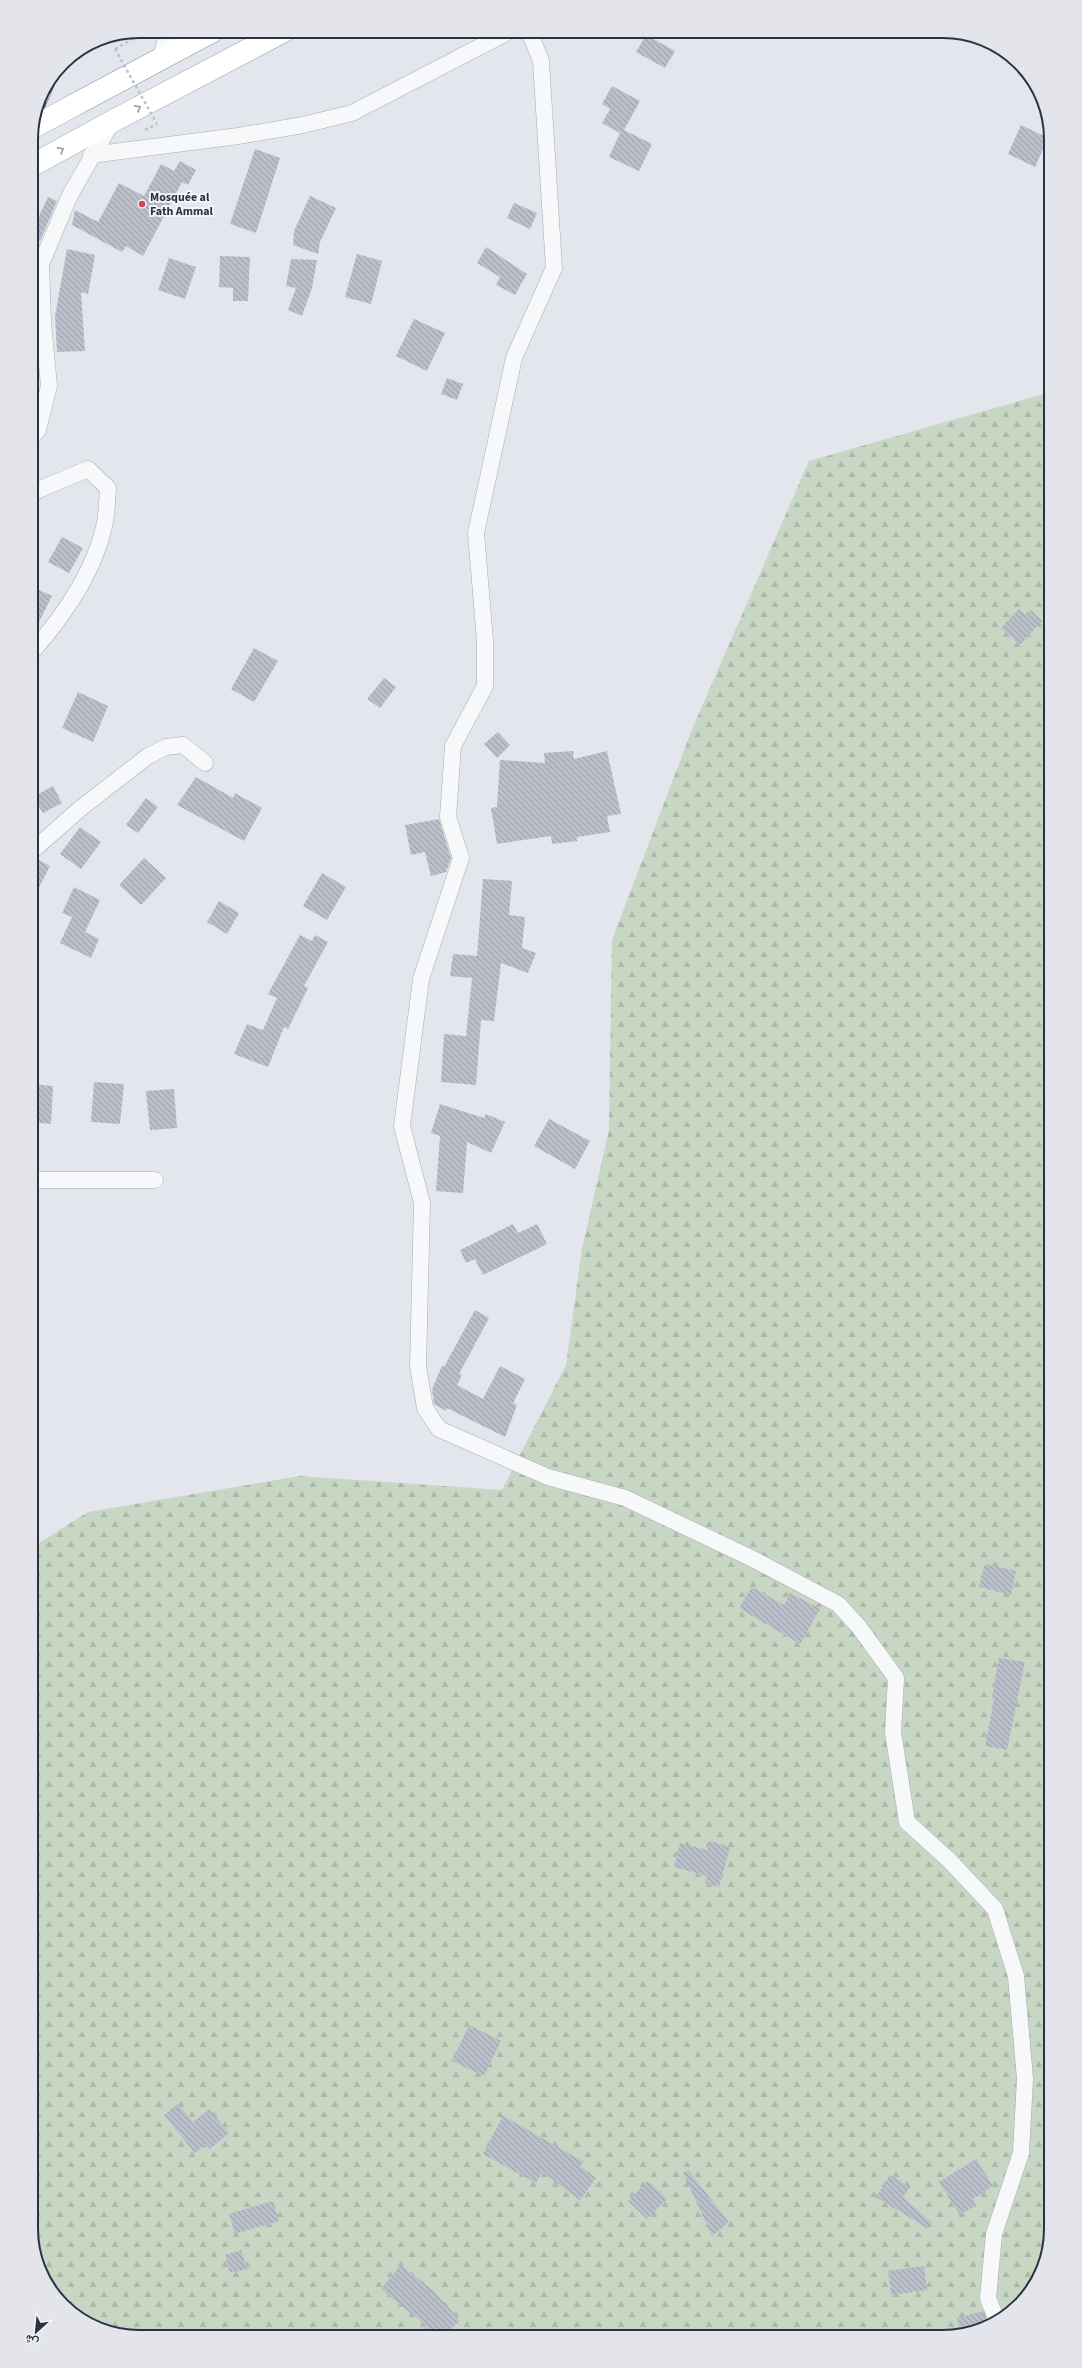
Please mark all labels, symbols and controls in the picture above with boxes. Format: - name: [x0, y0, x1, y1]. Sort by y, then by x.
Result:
- one-way arrow: [134, 105, 141, 112]
- one-way arrow: [57, 147, 64, 154]
- place label: Mosquée al Fath Ammal: [150, 189, 214, 220]
- marker: Mosquée al Fath Ammal: [137, 199, 147, 209]
- north arrow: [16, 2312, 56, 2352]
- text: ش: [22, 2331, 41, 2350]

